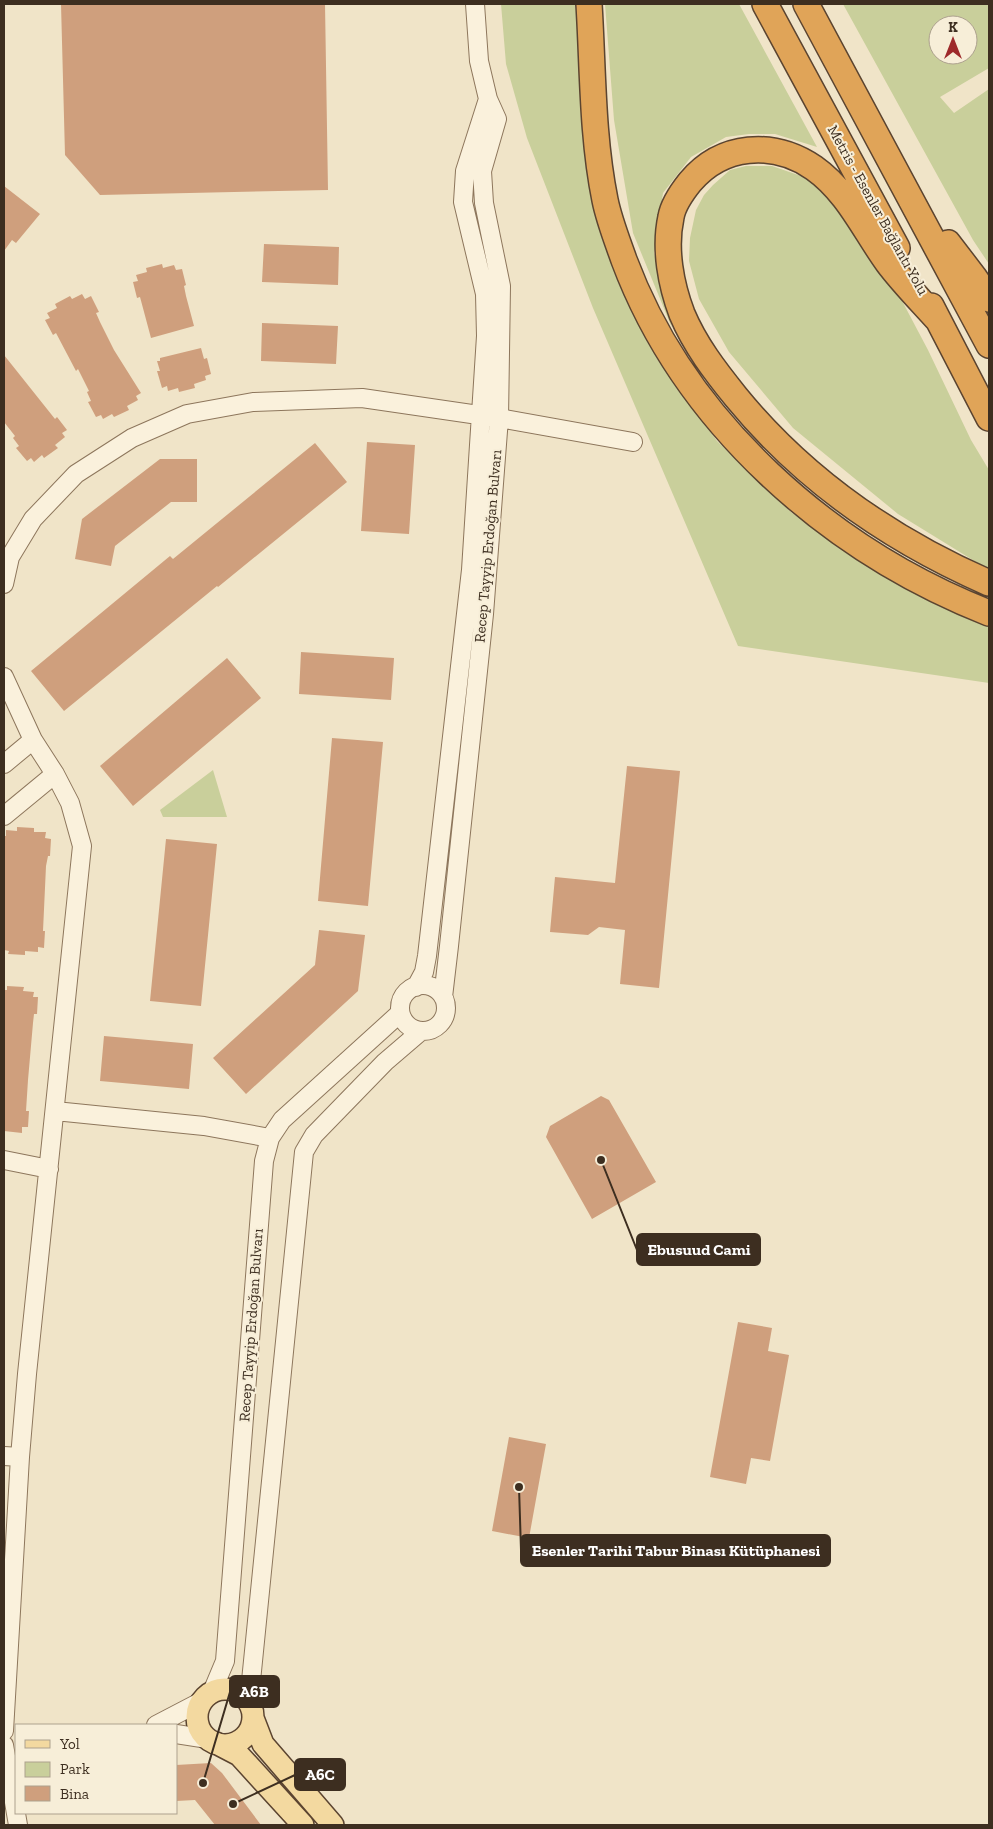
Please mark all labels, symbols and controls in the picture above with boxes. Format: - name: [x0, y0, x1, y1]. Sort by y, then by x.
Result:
- north arrow: [928, 15, 978, 65]
- text: K: [948, 19, 958, 36]
- street label: Metris - Esenler Bağlantı Yolu: [824, 122, 933, 299]
- street label: Recep Tayyip Erdoğan Bulvarı: [471, 449, 505, 643]
- street label: Recep Tayyip Erdoğan Bulvarı: [235, 1228, 267, 1422]
- callout: Ebusuud Cami: [637, 1234, 760, 1265]
- text: Ebusuud Cami: [647, 1240, 751, 1259]
- callout: Esenler Tarihi Tabur Binası Kütüphanesi: [521, 1535, 830, 1566]
- text: Esenler Tarihi Tabur Binası Kütüphanesi: [532, 1541, 821, 1560]
- callout: A6B: [230, 1676, 279, 1707]
- text: A6B: [239, 1682, 269, 1701]
- legend: [15, 1724, 178, 1814]
- text: Yol: [59, 1735, 80, 1753]
- callout: A6C: [295, 1759, 345, 1790]
- text: Park: [60, 1760, 90, 1778]
- text: A6C: [305, 1765, 335, 1784]
- text: Bina: [60, 1785, 89, 1803]

